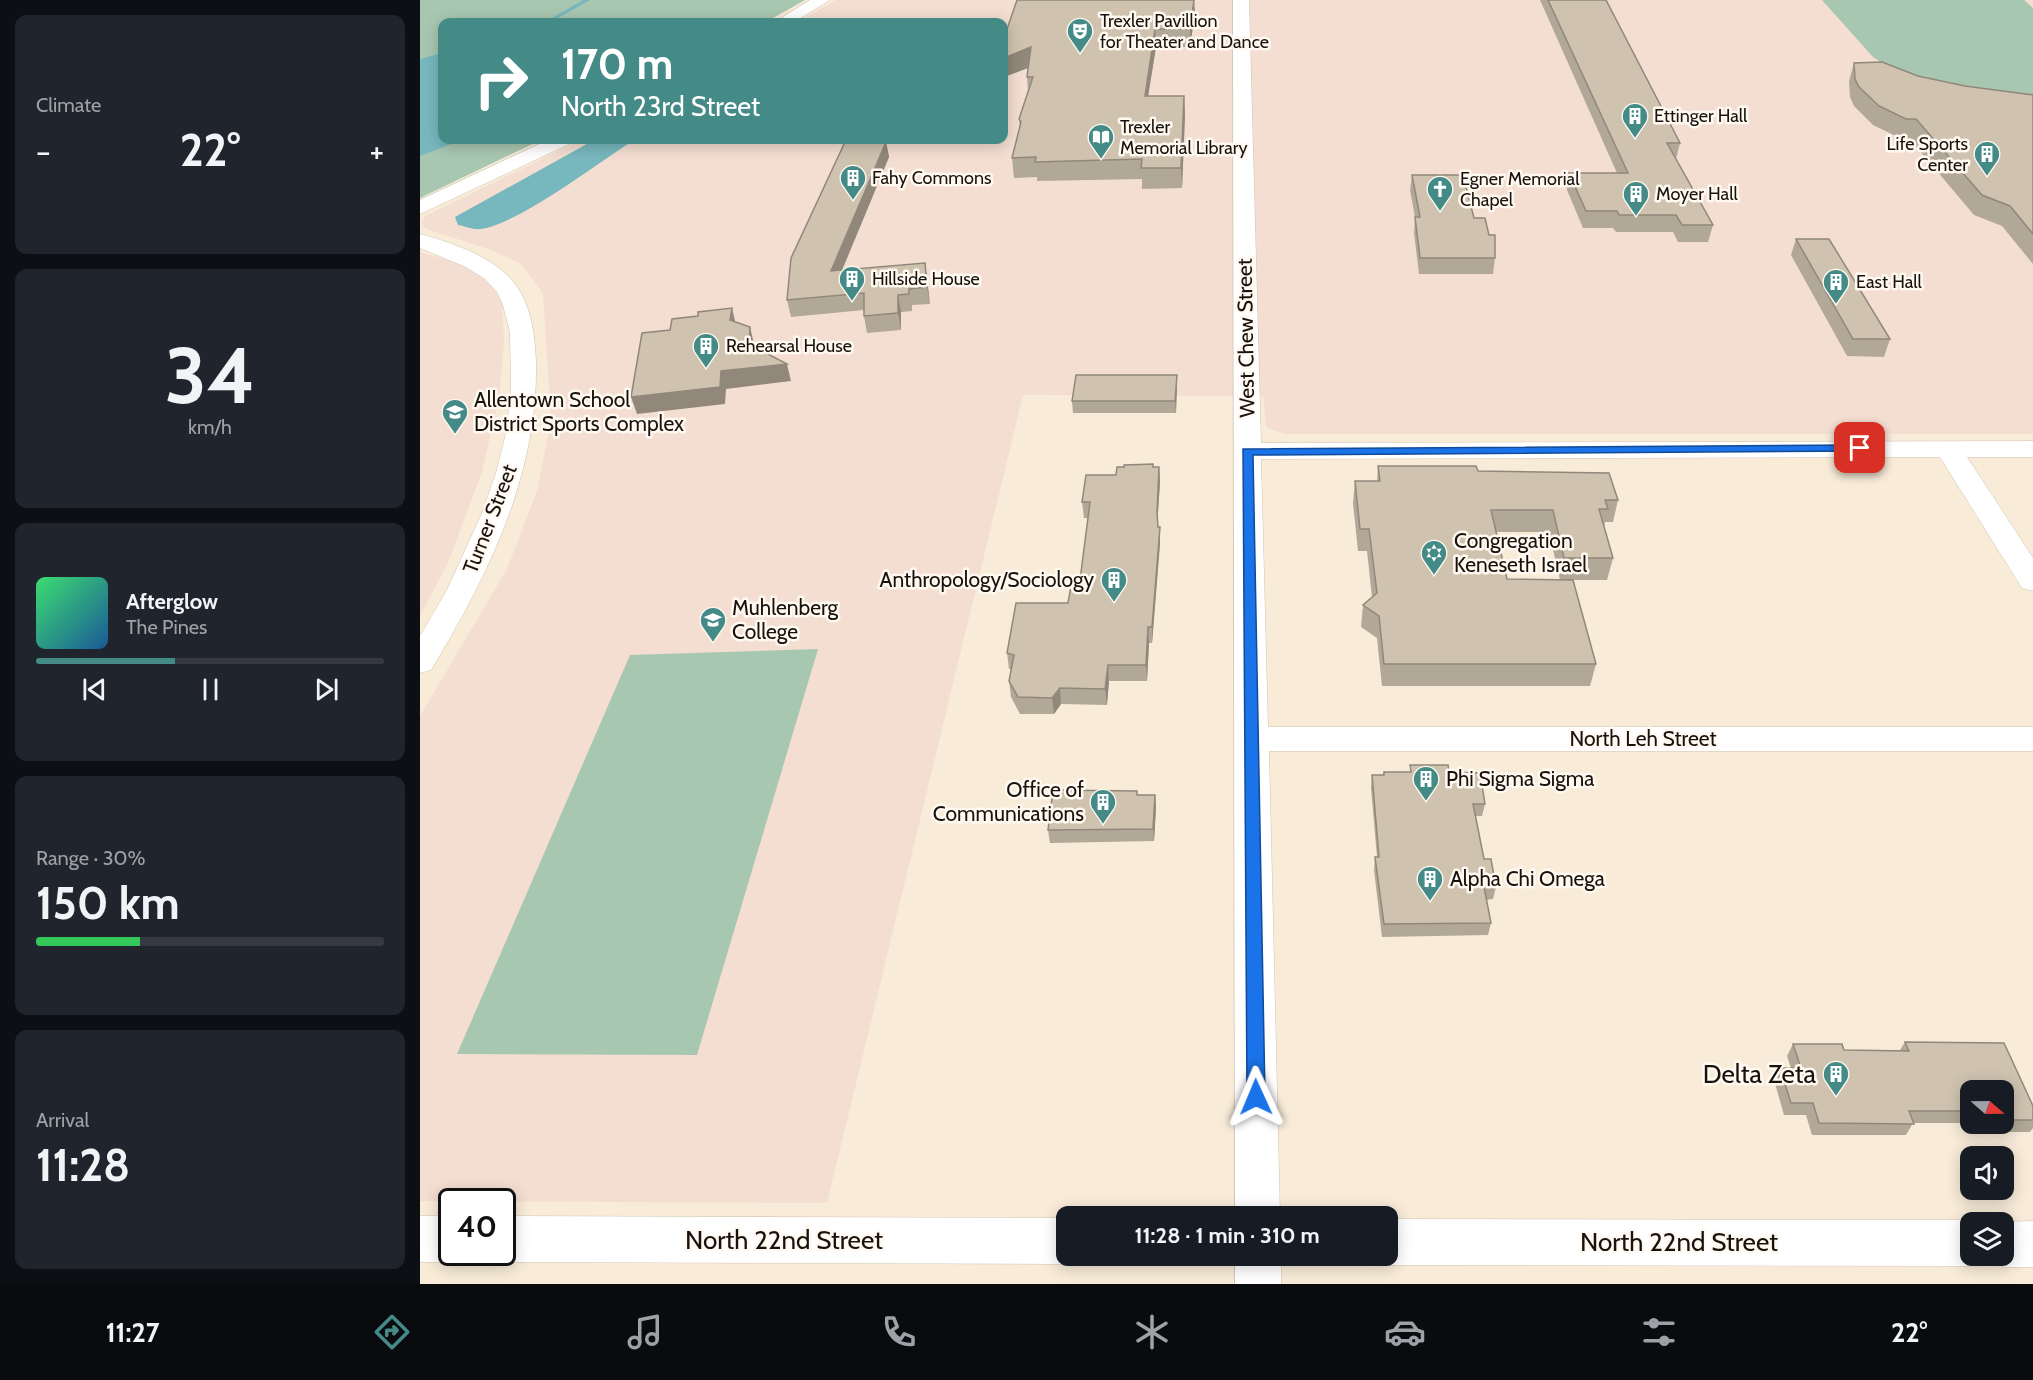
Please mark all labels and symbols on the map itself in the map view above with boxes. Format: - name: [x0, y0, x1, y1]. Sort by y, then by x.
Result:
- place label: Trexler Pavillion for Theater and Dance: [1100, 10, 1269, 53]
- theatre icon: Trexler Pavillion for Theater and Dance: [1065, 16, 1095, 54]
- building icon: Ettinger Hall: [1620, 101, 1650, 139]
- place label: Ettinger Hall: [1654, 105, 1748, 127]
- place label: Trexler Memorial Library: [1120, 116, 1248, 159]
- library icon: Trexler Memorial Library: [1086, 122, 1116, 160]
- place label: Life Sports Center: [1887, 133, 1968, 176]
- building icon: Life Sports Center: [1972, 139, 2002, 177]
- building icon: Fahy Commons: [838, 163, 868, 201]
- place label: Fahy Commons: [872, 167, 991, 189]
- place label: Egner Memorial Chapel: [1460, 168, 1580, 211]
- church icon: Egner Memorial Chapel: [1425, 174, 1455, 212]
- building icon: Moyer Hall: [1621, 179, 1651, 217]
- place label: Moyer Hall: [1656, 183, 1738, 205]
- street label: West Chew Street: [1232, 258, 1259, 418]
- building icon: Hillside House: [837, 264, 867, 302]
- building icon: East Hall: [1821, 267, 1851, 305]
- place label: Hillside House: [872, 268, 980, 290]
- place label: East Hall: [1856, 271, 1923, 293]
- building icon: Rehearsal House: [691, 331, 721, 369]
- place label: Rehearsal House: [726, 335, 852, 357]
- place label: Allentown School District Sports Complex: [474, 387, 684, 436]
- school or university icon: Allentown School District Sports Complex: [440, 397, 470, 435]
- pin: [1834, 422, 1885, 473]
- street label: Turner Street: [457, 461, 522, 577]
- place label: Congregation Keneseth Israel: [1454, 528, 1587, 577]
- synagogue icon: Congregation Keneseth Israel: [1419, 538, 1449, 576]
- building icon: Anthropology/Sociology: [1099, 565, 1129, 603]
- place label: Anthropology/Sociology: [880, 567, 1094, 592]
- place label: Muhlenberg College: [732, 595, 838, 644]
- school or university icon: Muhlenberg College: [698, 605, 728, 643]
- street label: North Leh Street: [1570, 726, 1717, 751]
- building icon: Phi Sigma Sigma: [1411, 764, 1441, 802]
- place label: Phi Sigma Sigma: [1446, 766, 1594, 791]
- place label: Office of Communications: [933, 777, 1084, 826]
- building icon: Office of Communications: [1088, 787, 1118, 825]
- building icon: Alpha Chi Omega: [1415, 864, 1445, 902]
- place label: Alpha Chi Omega: [1450, 866, 1605, 891]
- place label: Delta Zeta: [1703, 1058, 1817, 1090]
- building icon: Delta Zeta: [1821, 1059, 1851, 1097]
- position arrow: [1224, 1065, 1288, 1129]
- north arrow: [1960, 1080, 2014, 1134]
- speed limit sign: 40: [438, 1188, 516, 1266]
- street label: North 22nd Street: [685, 1224, 883, 1256]
- street label: North 22nd Street: [1580, 1226, 1778, 1258]

